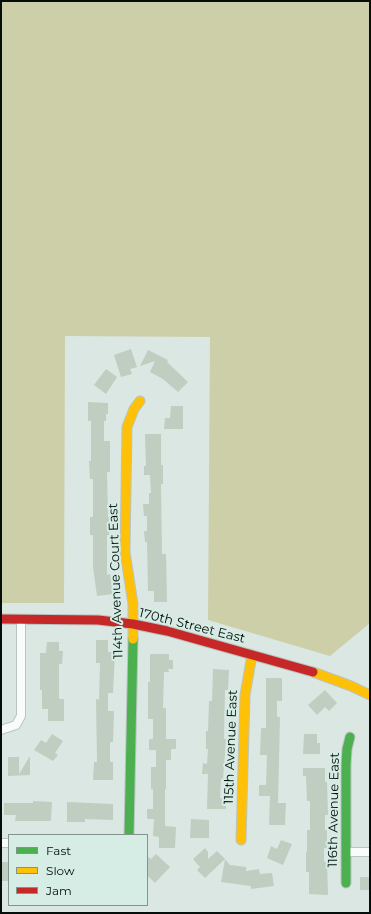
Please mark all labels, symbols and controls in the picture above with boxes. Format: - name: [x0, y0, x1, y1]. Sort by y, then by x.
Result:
- street label: 114th Avenue Court East: [105, 503, 127, 659]
- street label: 170th Street East: [137, 605, 247, 647]
- street label: 115th Avenue East: [221, 689, 241, 805]
- street label: 116th Avenue East: [325, 752, 343, 868]
- legend: [8, 834, 148, 906]
- text: Fast: [46, 843, 71, 858]
- text: Slow: [46, 863, 75, 878]
- text: Jam: [46, 883, 72, 898]

